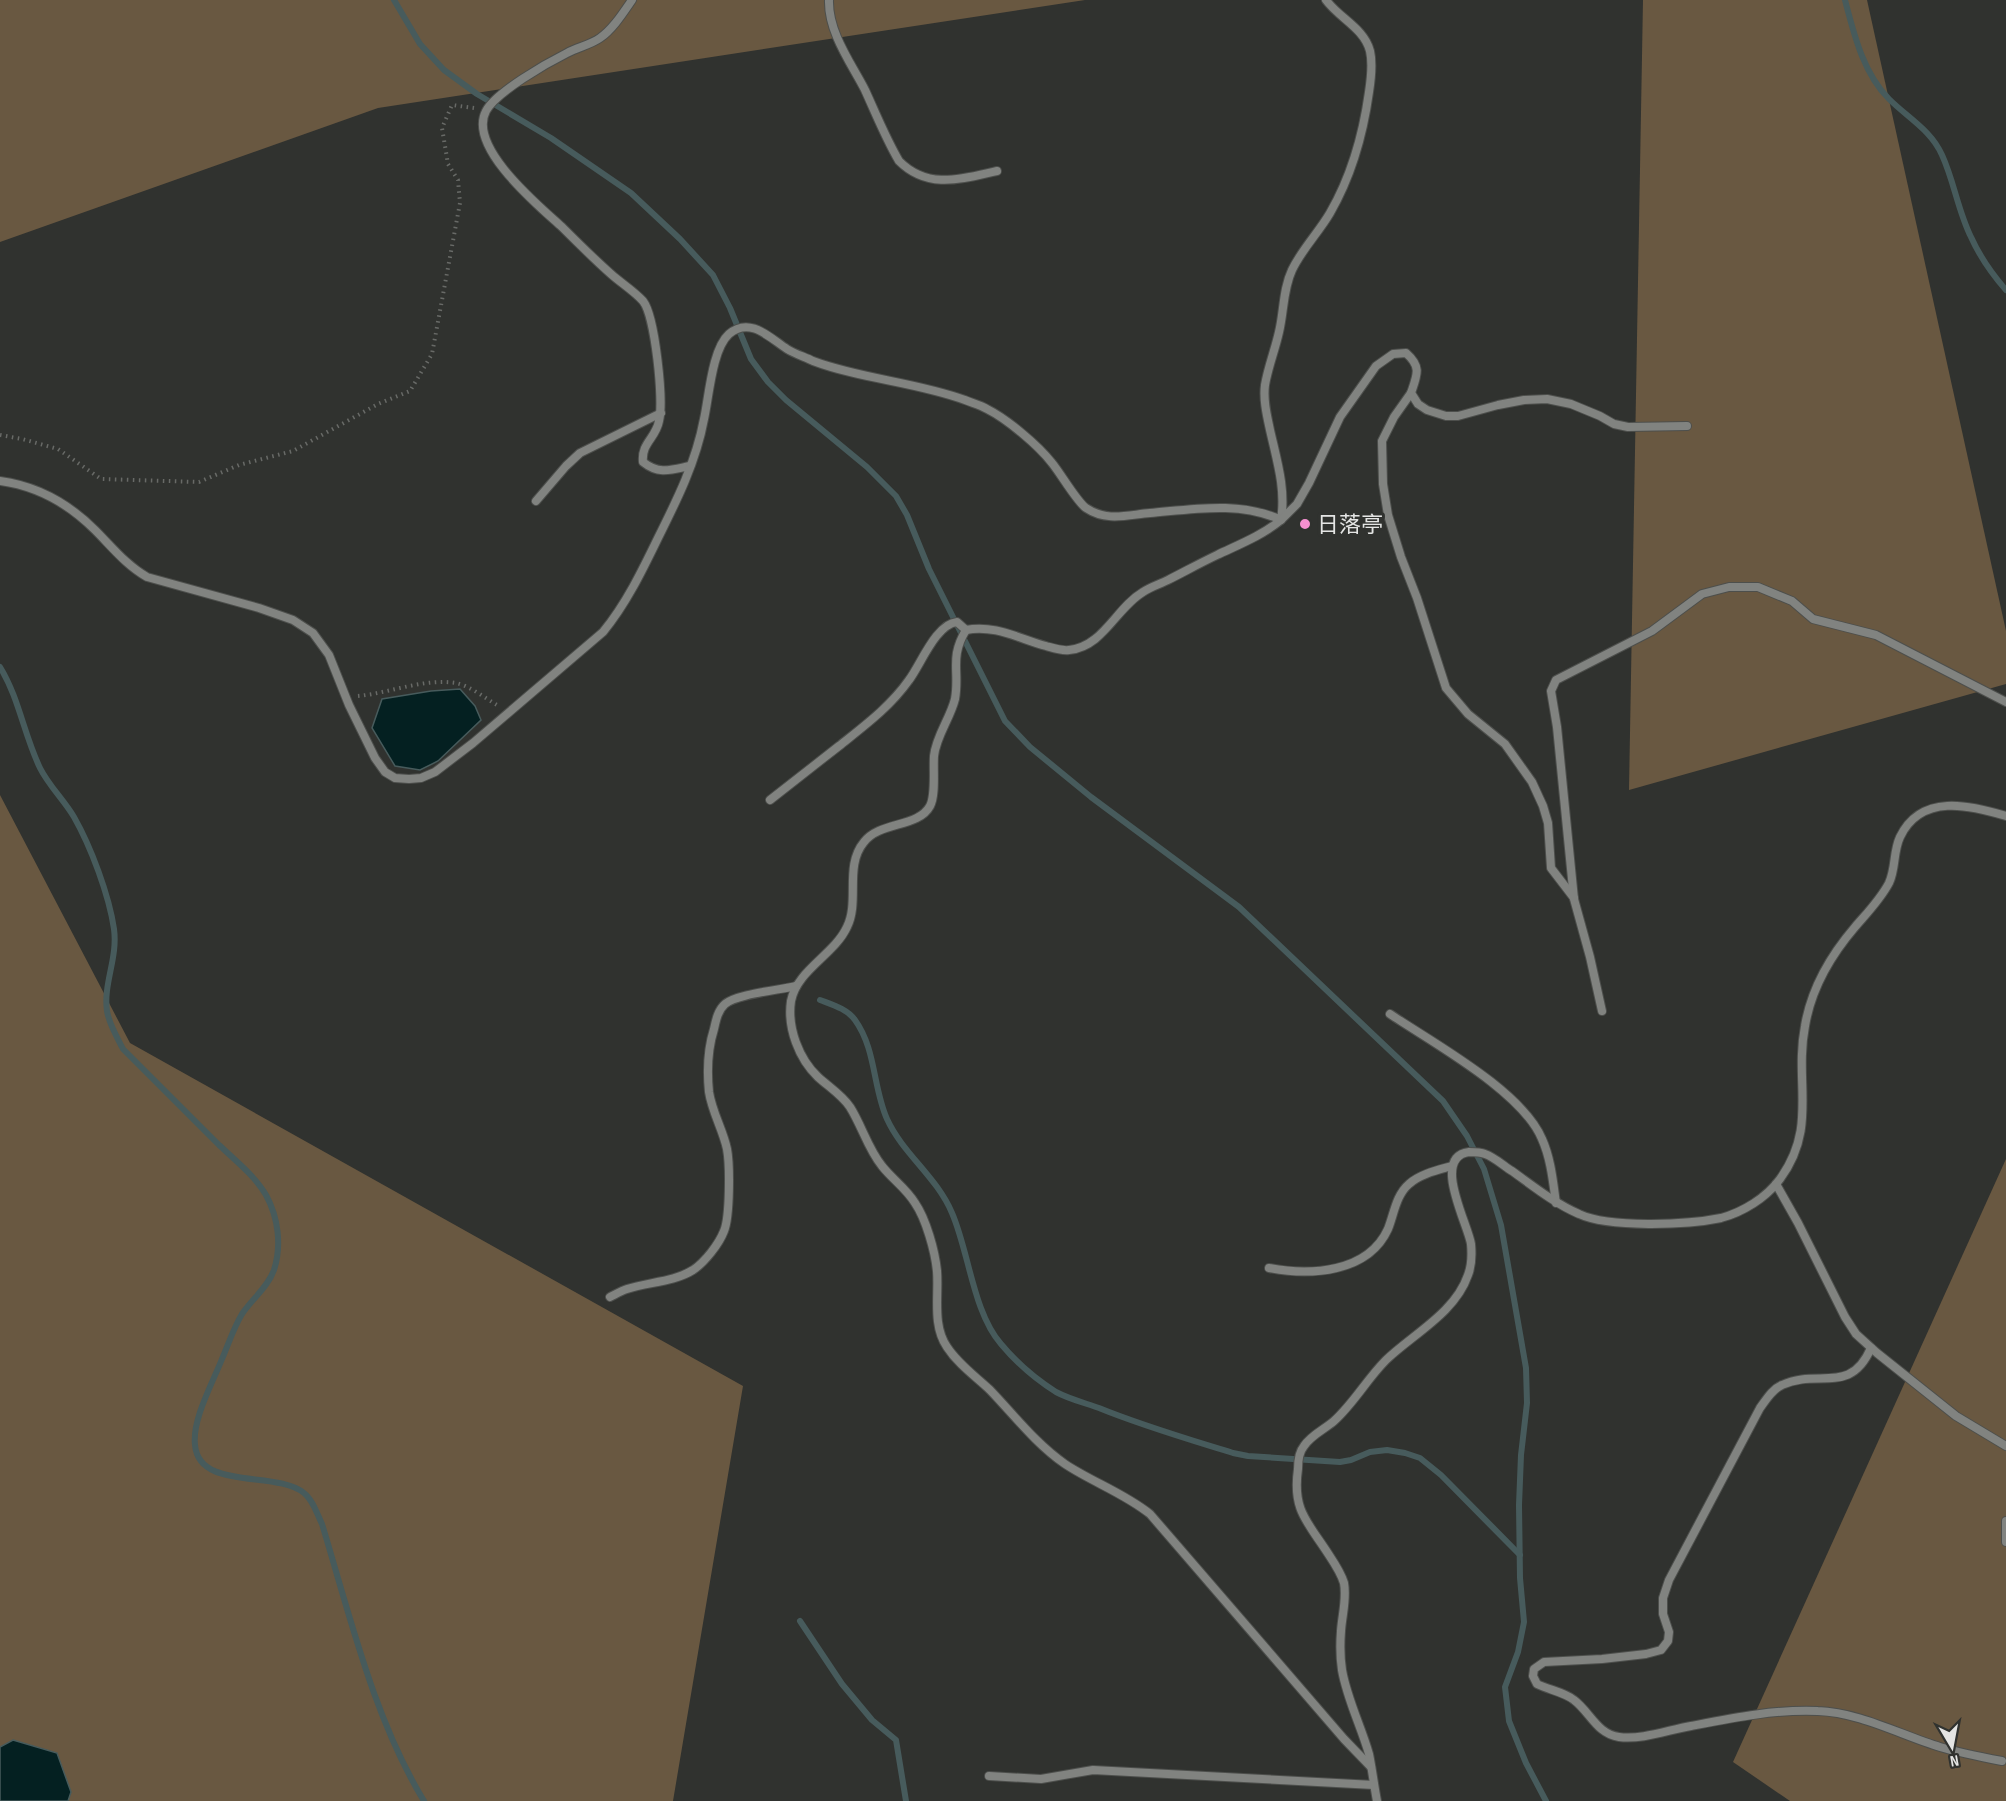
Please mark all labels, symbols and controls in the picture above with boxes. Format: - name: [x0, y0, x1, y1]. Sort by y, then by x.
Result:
- place label: 日落亭: [1317, 512, 1383, 539]
- marker: 日落亭: [1298, 517, 1312, 531]
- north arrow: [1922, 1717, 1982, 1777]
- text: N: [1948, 1750, 1960, 1770]

